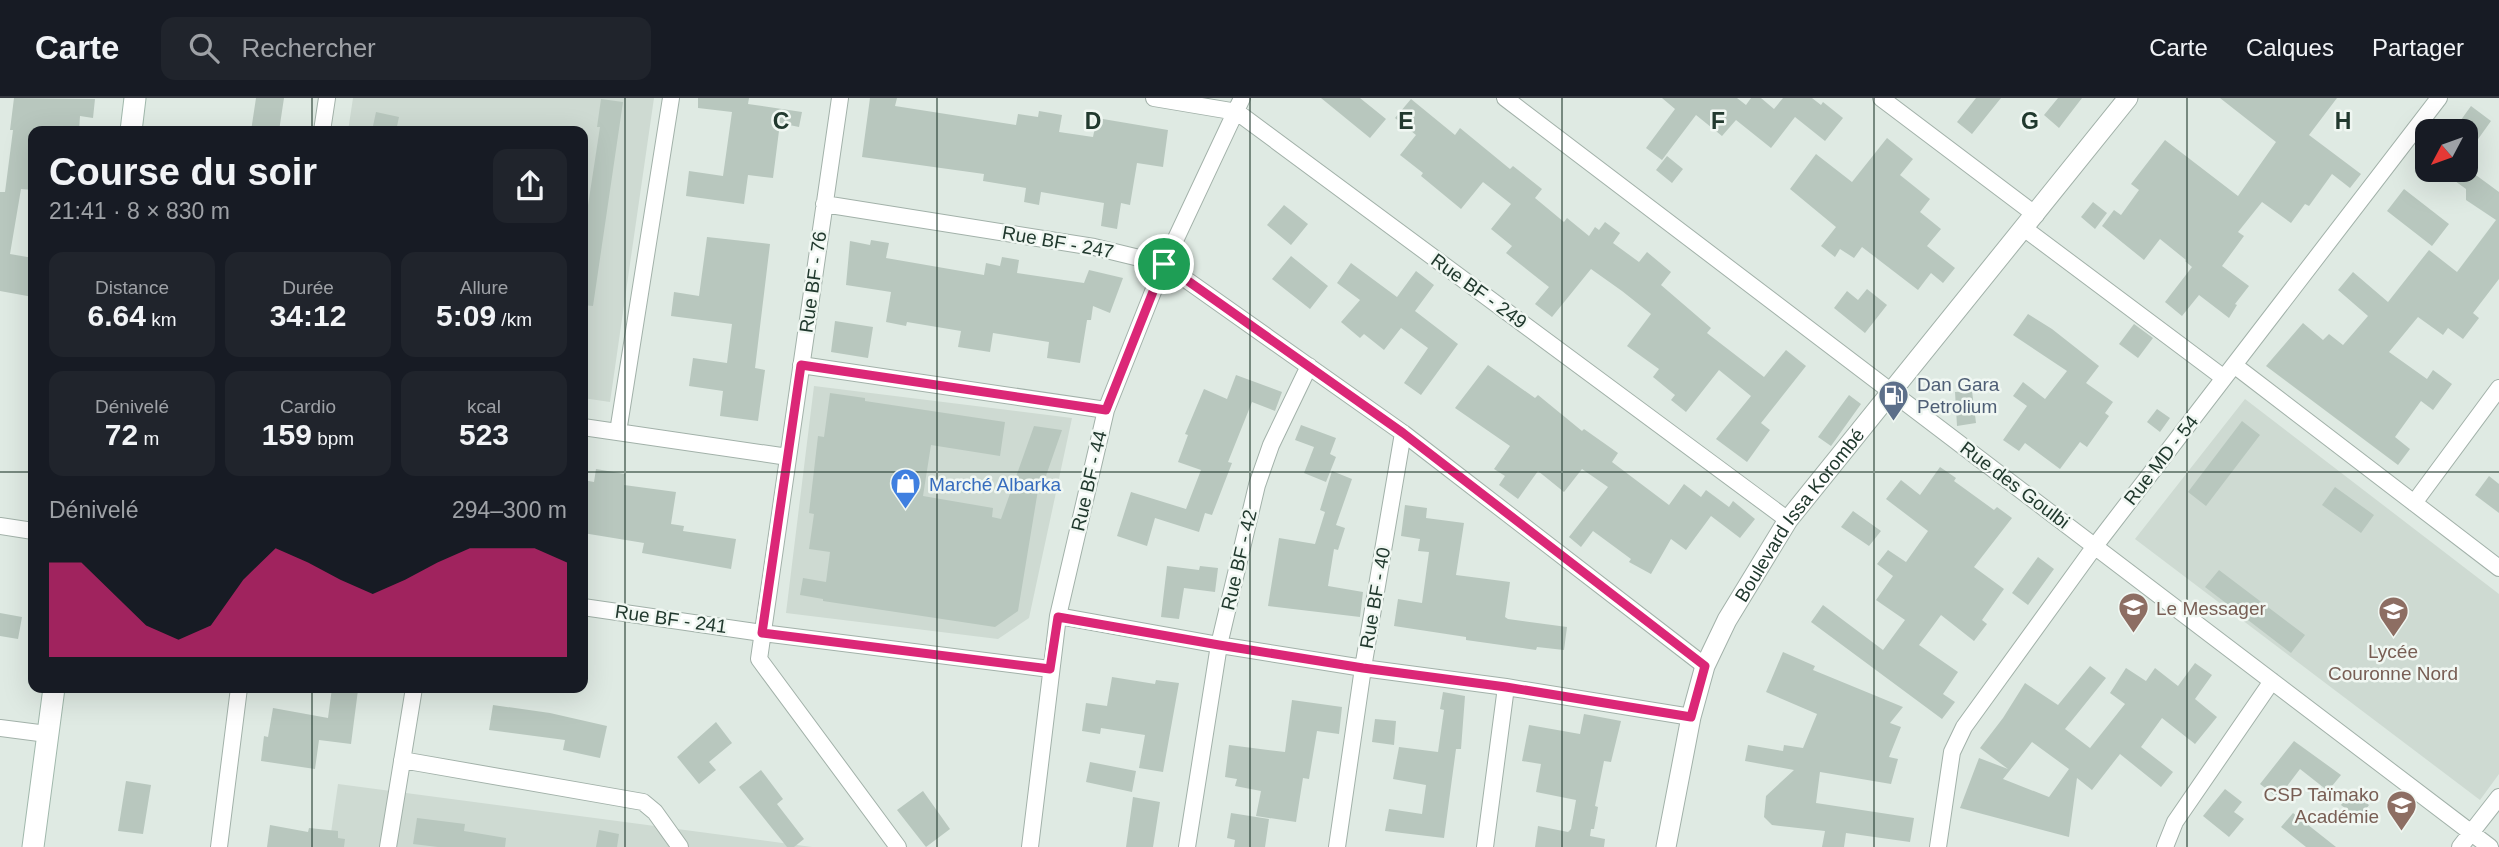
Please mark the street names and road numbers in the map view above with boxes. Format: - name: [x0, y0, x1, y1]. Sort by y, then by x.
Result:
- street label: Rue BF - 247: [1001, 222, 1115, 262]
- street label: Rue BF - 76: [795, 230, 831, 334]
- street label: Rue BF - 249: [1427, 249, 1531, 333]
- street label: Rue MD - 54: [2120, 411, 2203, 509]
- street label: Boulevard Issa Korombé: [1730, 424, 1868, 605]
- street label: Rue BF - 44: [1067, 428, 1111, 533]
- street label: Rue des Goulbi: [1956, 437, 2074, 533]
- street label: Rue BF - 42: [1217, 508, 1261, 612]
- street label: Rue BF - 40: [1356, 546, 1394, 650]
- street label: Rue BF - 241: [614, 601, 728, 637]

